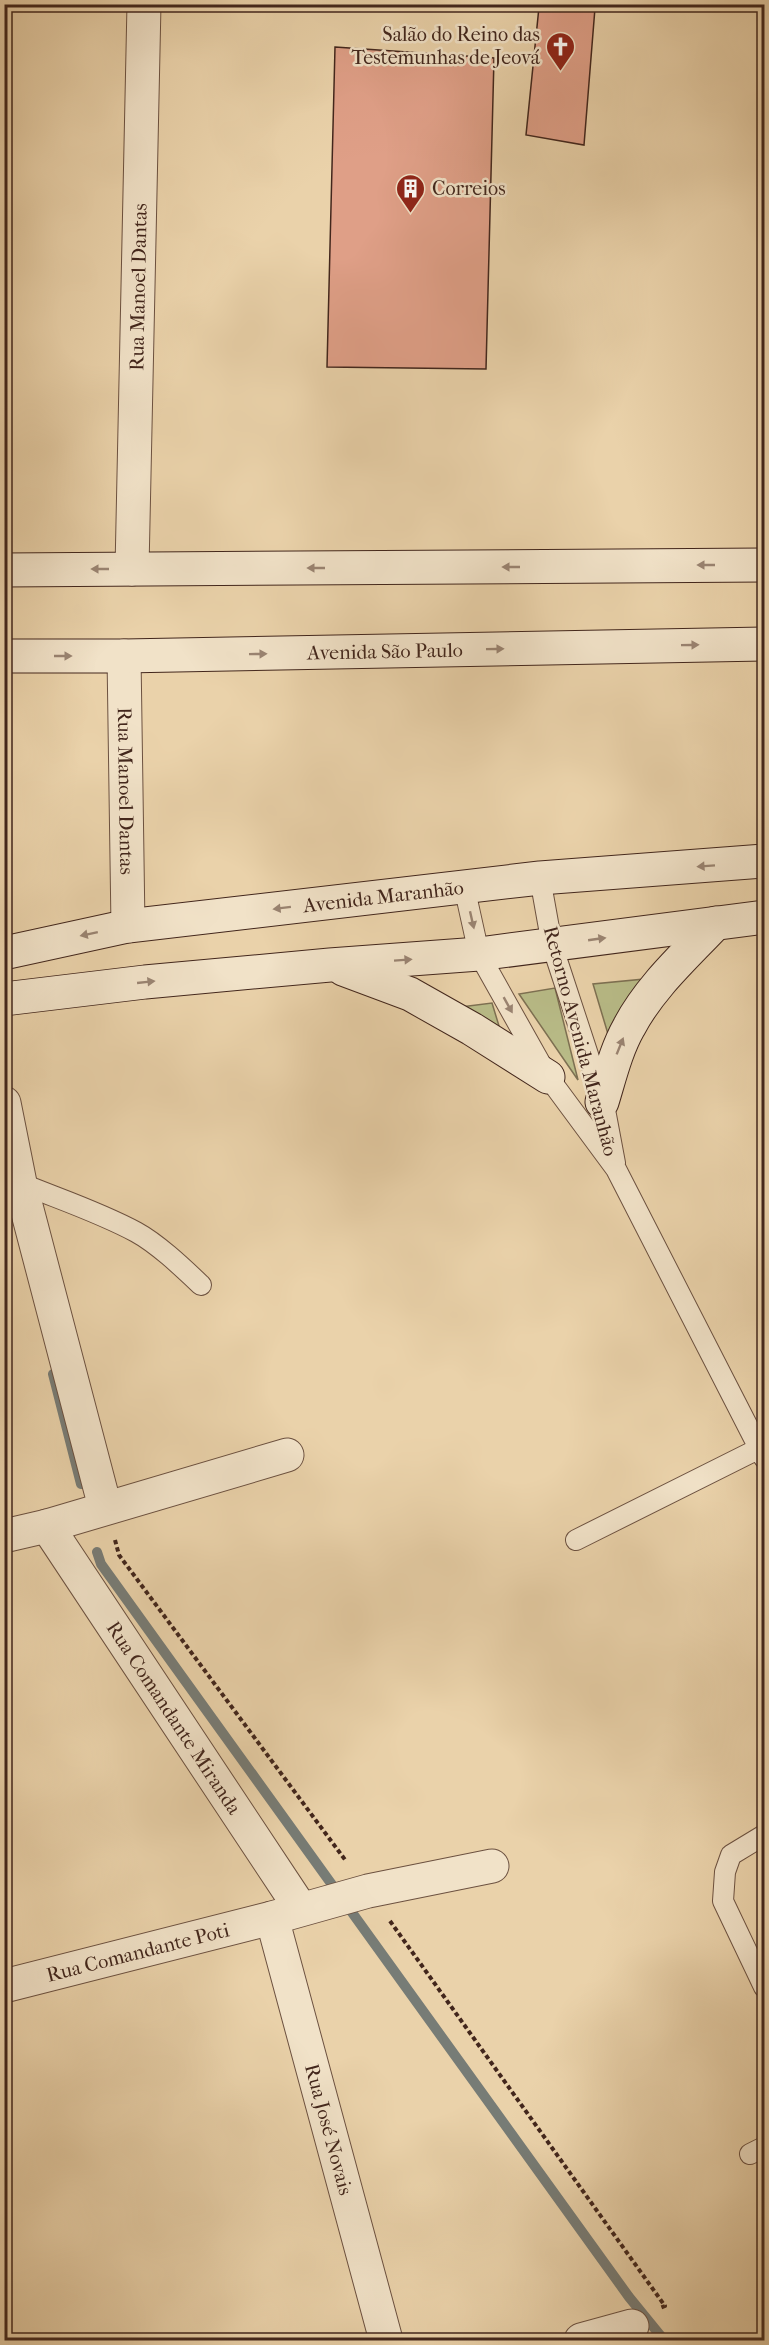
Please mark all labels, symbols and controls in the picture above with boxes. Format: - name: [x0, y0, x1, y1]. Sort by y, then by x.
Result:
- place label: Salão do Reino das Testemunhas de Jeová: [351, 23, 541, 69]
- church icon: Salão do Reino das Testemunhas de Jeová: [545, 30, 577, 72]
- building icon: Correios: [395, 172, 427, 214]
- place label: Correios: [432, 177, 506, 200]
- street label: Rua Manoel Dantas: [125, 203, 152, 371]
- one-way arrow: [697, 561, 716, 570]
- one-way arrow: [502, 562, 521, 571]
- one-way arrow: [307, 563, 326, 573]
- one-way arrow: [91, 564, 110, 574]
- street label: Avenida São Paulo: [306, 639, 463, 665]
- one-way arrow: [680, 641, 699, 650]
- one-way arrow: [485, 644, 504, 654]
- one-way arrow: [248, 649, 267, 658]
- one-way arrow: [53, 651, 72, 661]
- street label: Rua Manoel Dantas: [113, 707, 138, 875]
- one-way arrow: [697, 861, 716, 871]
- street label: Avenida Maranhão: [301, 876, 465, 918]
- one-way arrow: [273, 903, 292, 913]
- one-way arrow: [467, 911, 477, 929]
- street label: Retorno Avenida Maranhão: [539, 924, 622, 1159]
- one-way arrow: [80, 930, 99, 940]
- one-way arrow: [587, 935, 606, 944]
- one-way arrow: [393, 955, 412, 964]
- one-way arrow: [137, 977, 156, 987]
- one-way arrow: [503, 997, 513, 1014]
- one-way arrow: [616, 1037, 625, 1055]
- street label: Rua Comandante Miranda: [101, 1617, 246, 1819]
- street label: Rua Comandante Poti: [44, 1918, 232, 1987]
- street label: Rua José Novais: [300, 2061, 357, 2198]

